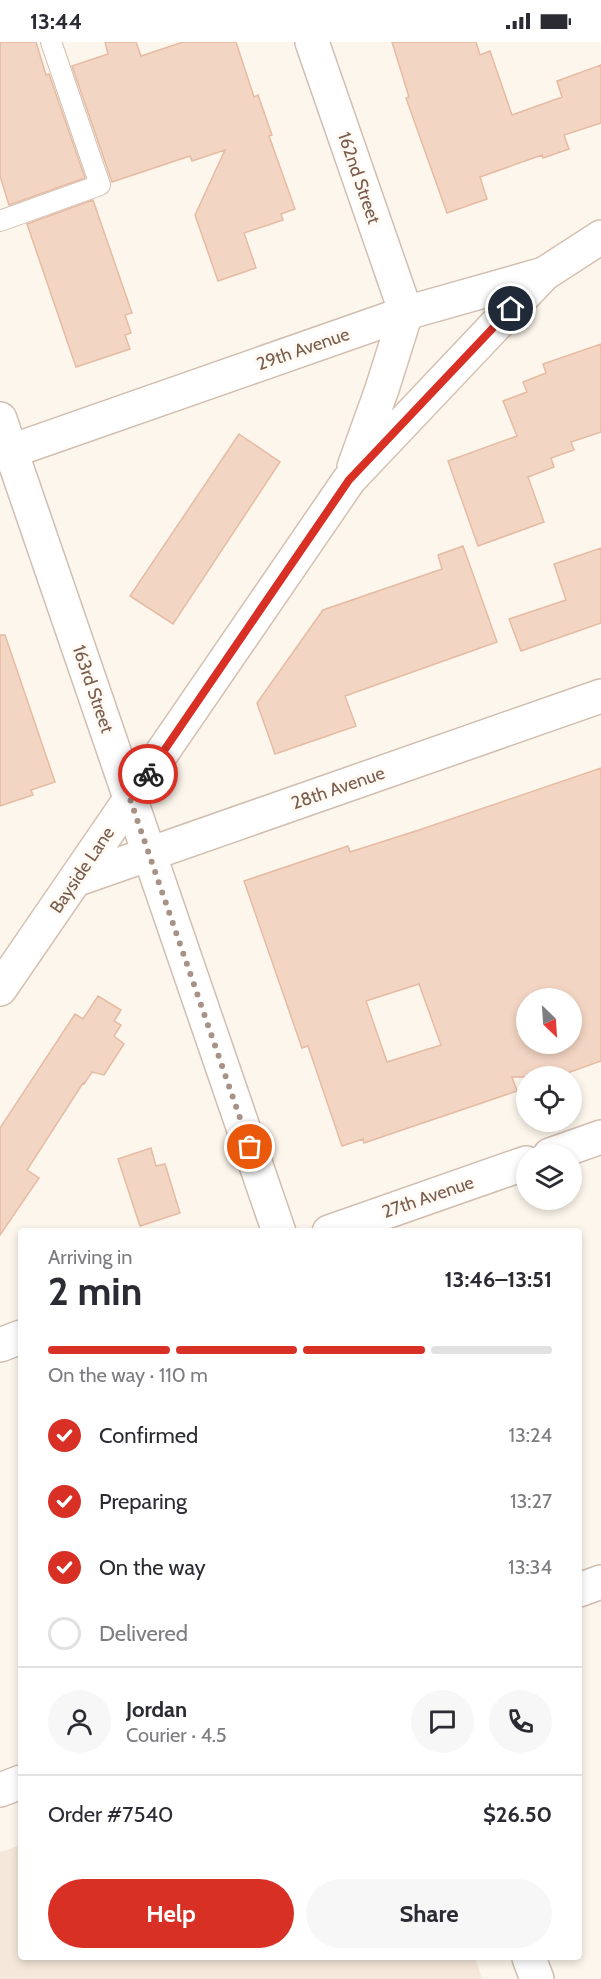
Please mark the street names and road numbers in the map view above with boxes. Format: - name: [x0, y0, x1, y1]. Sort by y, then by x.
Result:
- street label: 162nd Street: [333, 129, 385, 227]
- street label: 29th Avenue: [254, 323, 352, 375]
- street label: 163rd Street: [68, 642, 118, 736]
- street label: 28th Avenue: [288, 762, 388, 814]
- street label: Bayside Lane: [45, 823, 119, 917]
- street label: 27th Avenue: [379, 1171, 477, 1223]

